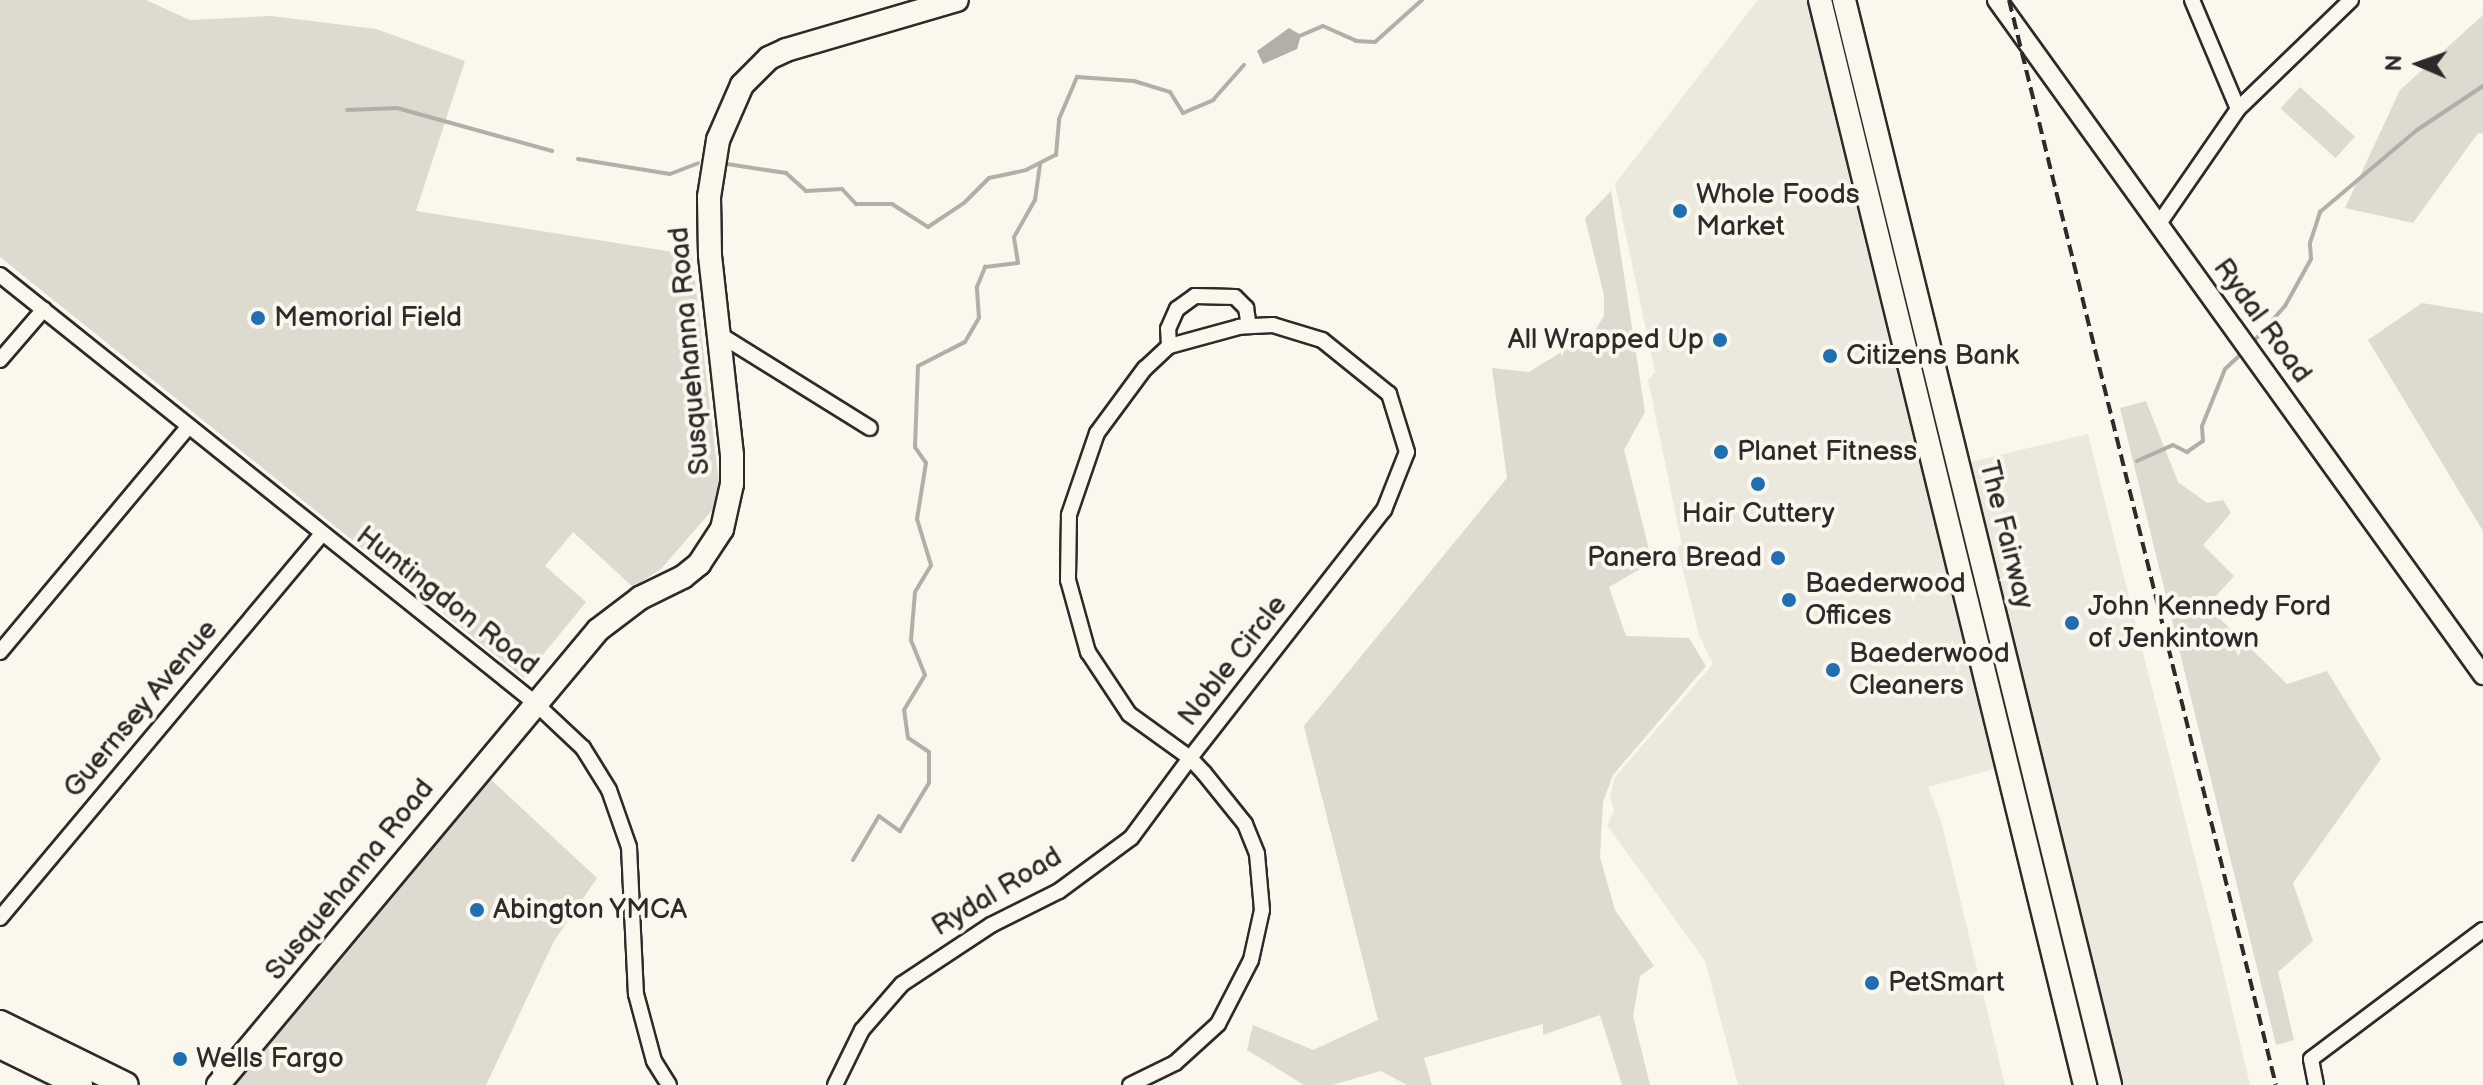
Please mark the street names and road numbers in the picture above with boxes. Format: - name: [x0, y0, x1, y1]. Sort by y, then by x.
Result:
- street label: Susquehanna Road: [662, 226, 718, 476]
- street label: Rydal Road: [2206, 252, 2318, 390]
- street label: The Fairway: [1971, 458, 2041, 612]
- street label: Huntingdon Road: [349, 519, 545, 683]
- street label: Noble Circle: [1172, 589, 1294, 733]
- street label: Guernsey Avenue: [56, 613, 226, 805]
- street label: Susquehanna Road: [259, 773, 441, 987]
- street label: Rydal Road: [926, 840, 1068, 944]

